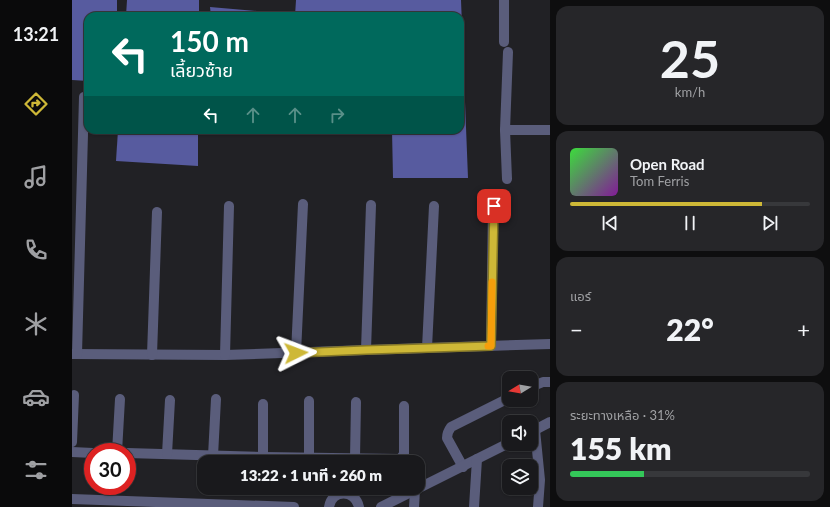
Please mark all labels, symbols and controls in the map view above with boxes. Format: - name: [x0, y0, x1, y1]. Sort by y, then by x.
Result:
- text: 13:21: [13, 23, 59, 45]
- text: 150 m: [170, 24, 249, 58]
- text: 25: [660, 27, 720, 89]
- icon: left: [104, 28, 156, 80]
- text: เลี้ยวซ้าย: [170, 59, 233, 81]
- text: km/h: [675, 84, 705, 100]
- icon: directions: [22, 90, 50, 118]
- icon: left: [200, 104, 222, 126]
- icon: ahead: [242, 104, 264, 126]
- icon: ahead: [284, 104, 306, 126]
- icon: right: [326, 104, 348, 126]
- text: Open Road: [630, 155, 705, 173]
- icon: music: [22, 163, 50, 191]
- text: Tom Ferris: [630, 173, 689, 189]
- pin: [477, 189, 511, 223]
- icon: arrive: [483, 195, 505, 217]
- icon: previous: [599, 212, 621, 234]
- icon: pause: [679, 212, 701, 234]
- icon: next: [759, 212, 781, 234]
- icon: phone: [22, 236, 50, 264]
- text: แอร์: [570, 288, 591, 304]
- icon: climate: [22, 310, 50, 338]
- text: 22°: [666, 311, 714, 347]
- text: −: [570, 316, 583, 343]
- text: +: [797, 316, 810, 343]
- position arrow: [275, 332, 317, 374]
- north arrow: [502, 371, 538, 407]
- map controls: [502, 371, 538, 495]
- icon: car: [22, 383, 50, 411]
- text: ระยะทางเหลือ · 31%: [570, 407, 675, 423]
- button: sound: [502, 415, 538, 451]
- text: 155 km: [570, 430, 671, 466]
- speed limit sign: 30: [84, 443, 136, 495]
- icon: filters: [22, 456, 50, 484]
- button: layers: [502, 459, 538, 495]
- text: 13:22 · 1 นาที · 260 m: [240, 466, 382, 484]

